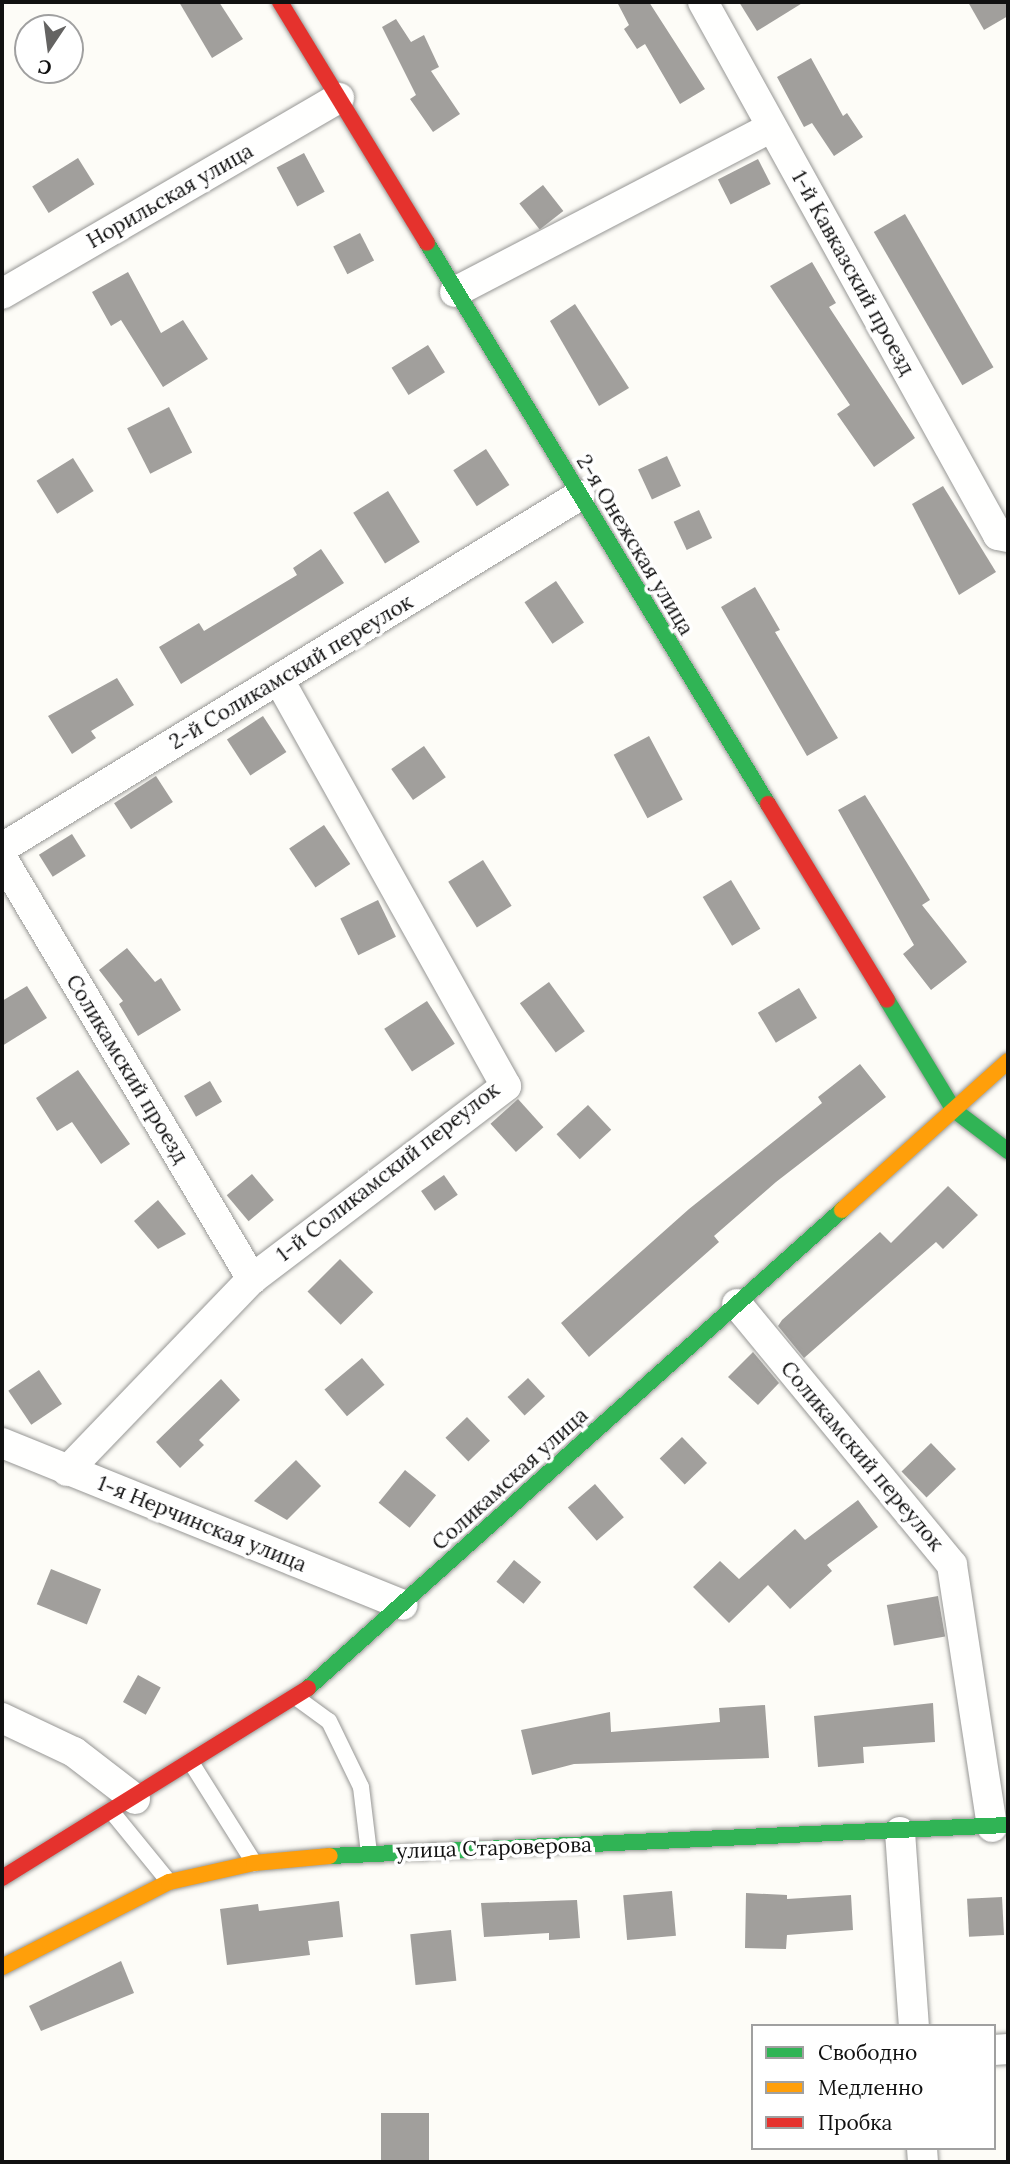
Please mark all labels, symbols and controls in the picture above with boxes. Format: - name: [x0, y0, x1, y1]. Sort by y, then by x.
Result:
- north arrow: [14, 14, 84, 84]
- text: С: [36, 54, 54, 81]
- street label: Норильская улица: [82, 138, 258, 254]
- street label: 1-й Кавказский проезд: [786, 166, 920, 380]
- street label: 2-я Онежская улица: [571, 450, 699, 640]
- street label: 2-й Соликамский переулок: [165, 589, 417, 755]
- street label: Соликамский проезд: [61, 970, 193, 1168]
- street label: 1-й Соликамский переулок: [271, 1077, 505, 1267]
- street label: Соликамский переулок: [775, 1356, 949, 1556]
- street label: Соликамская улица: [427, 1402, 593, 1556]
- street label: 1-я Нерчинская улица: [94, 1471, 310, 1577]
- street label: улица Староверова: [396, 1832, 592, 1864]
- legend: [751, 2024, 996, 2150]
- text: Свободно: [818, 2039, 917, 2066]
- text: Медленно: [818, 2074, 923, 2101]
- text: Пробка: [818, 2109, 892, 2136]

